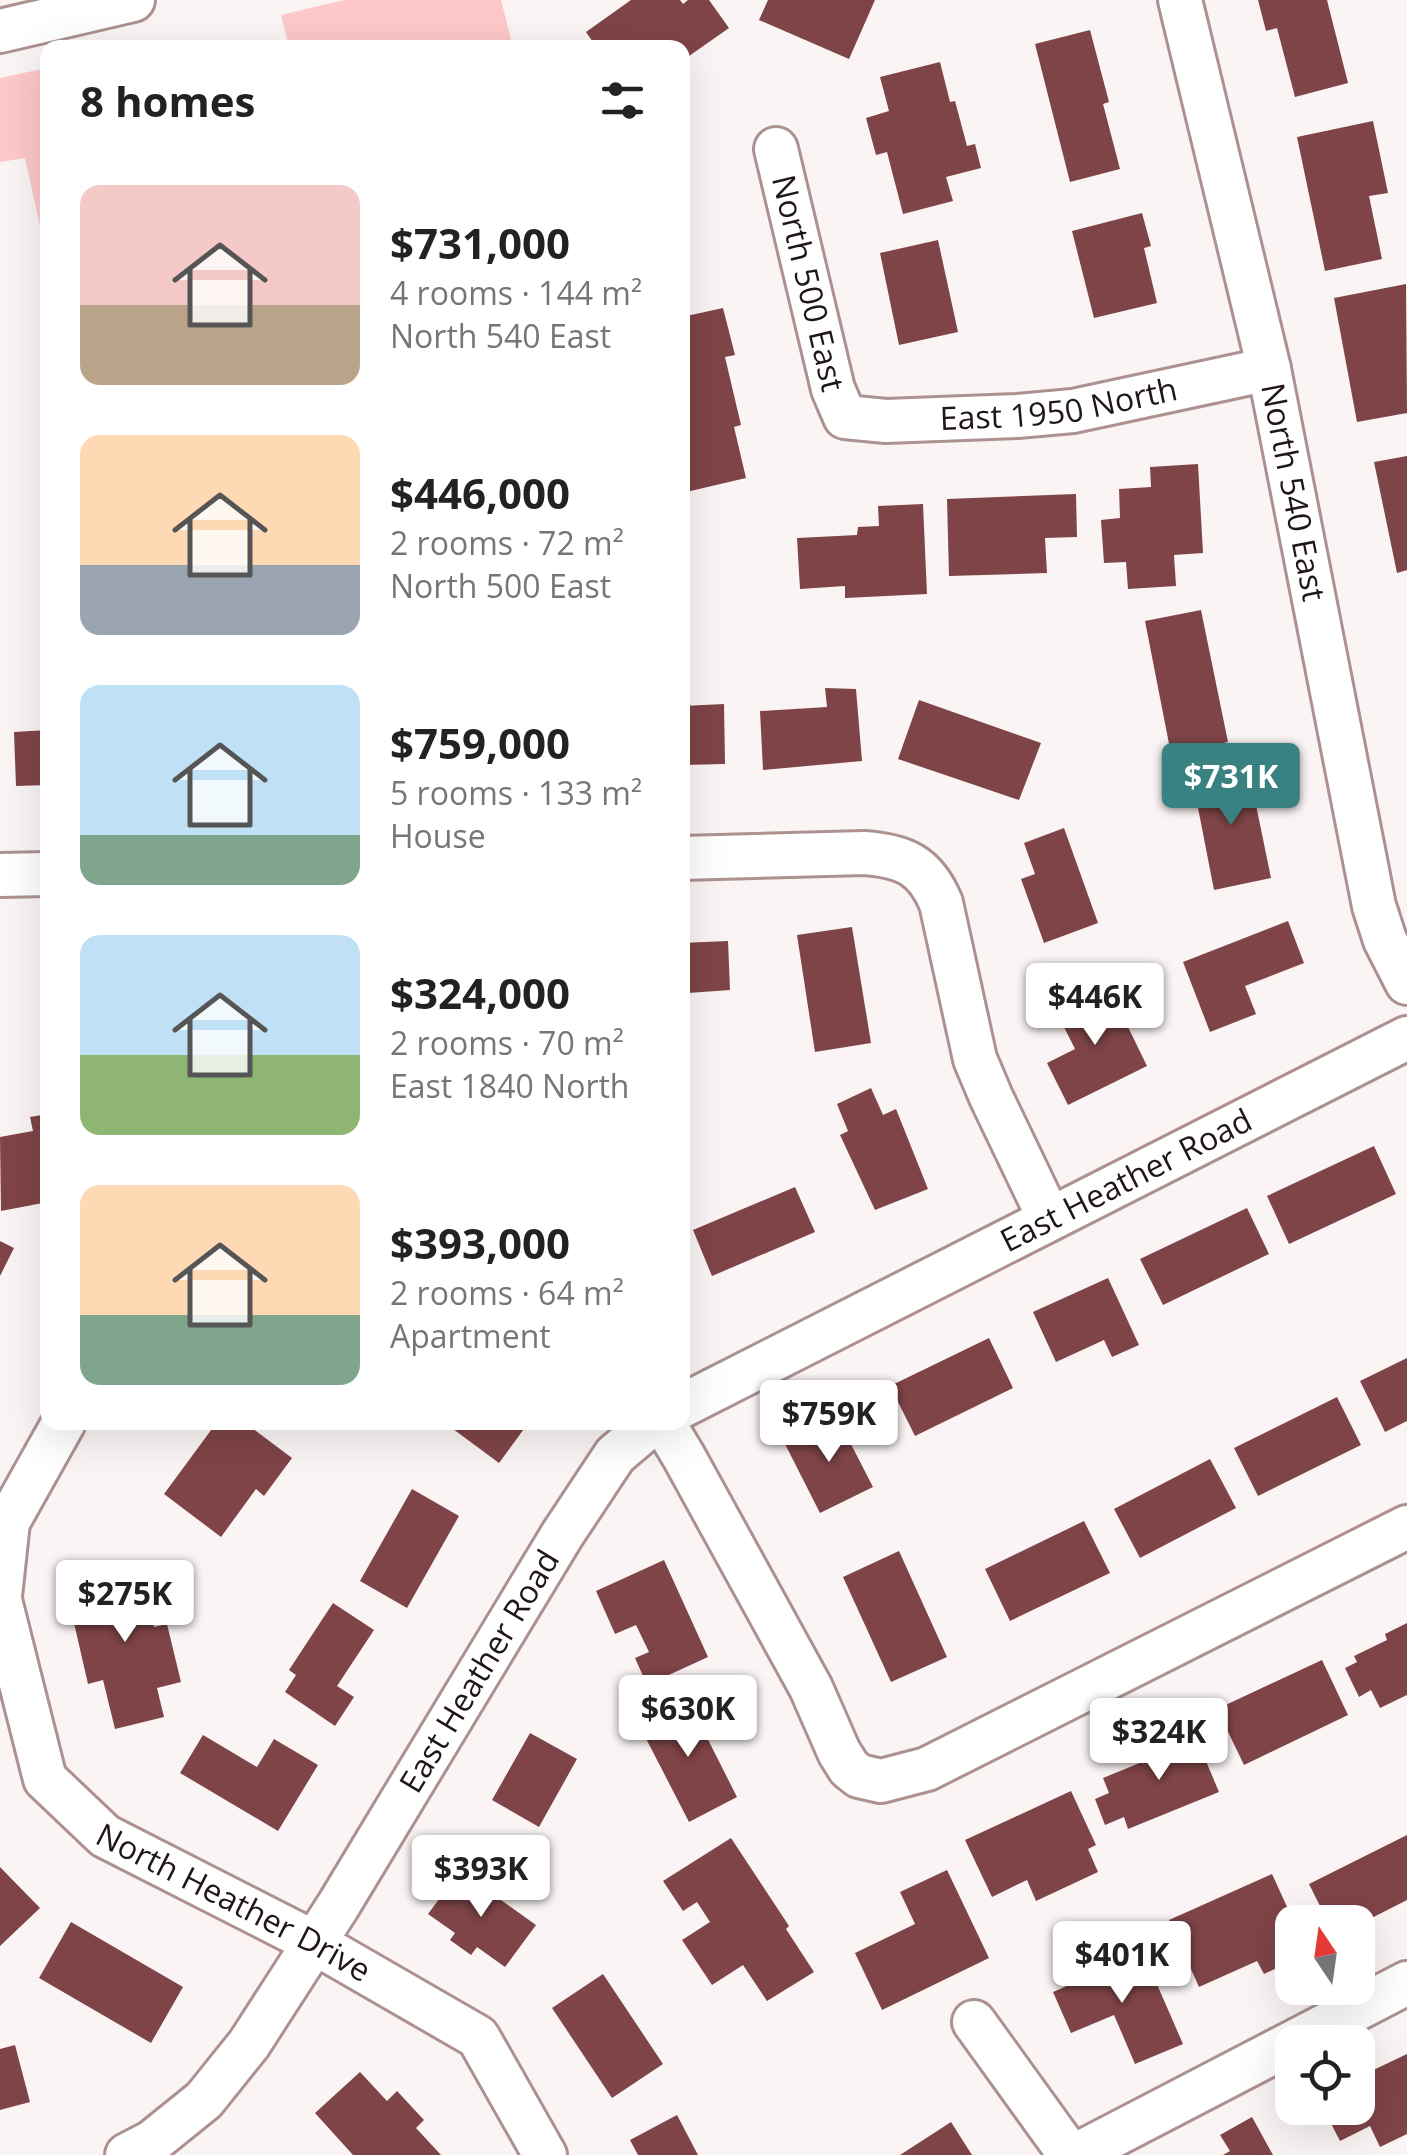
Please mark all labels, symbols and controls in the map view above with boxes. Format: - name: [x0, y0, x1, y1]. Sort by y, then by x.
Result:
- text: 8 homes: [80, 72, 255, 129]
- icon: filters: [595, 73, 650, 128]
- street label: North 500 East: [763, 170, 856, 395]
- text: $731,000: [390, 214, 570, 271]
- icon: home: [160, 225, 280, 345]
- text: 4 rooms · 144 m²: [390, 271, 642, 314]
- text: North 540 East: [390, 314, 611, 357]
- street label: East 1950 North: [939, 366, 1181, 439]
- street label: North 540 East: [1252, 379, 1337, 604]
- text: $446,000: [390, 464, 570, 521]
- icon: home: [160, 475, 280, 595]
- text: 2 rooms · 72 m²: [390, 521, 624, 564]
- text: North 500 East: [390, 564, 611, 607]
- text: $759,000: [390, 714, 570, 771]
- icon: home: [160, 725, 280, 845]
- pin: $731K: [1161, 743, 1301, 828]
- text: $731K: [1184, 754, 1278, 797]
- text: 5 rooms · 133 m²: [390, 771, 642, 814]
- text: House: [390, 814, 486, 857]
- pin: $446K: [1025, 963, 1165, 1048]
- text: $324,000: [390, 964, 570, 1021]
- text: $446K: [1048, 974, 1142, 1017]
- icon: home: [160, 975, 280, 1095]
- text: 2 rooms · 70 m²: [390, 1021, 624, 1064]
- text: East 1840 North: [390, 1064, 629, 1107]
- street label: East Heather Road: [992, 1097, 1258, 1261]
- text: $393,000: [390, 1214, 570, 1271]
- icon: home: [160, 1225, 280, 1345]
- text: 2 rooms · 64 m²: [390, 1271, 624, 1314]
- text: Apartment: [390, 1314, 551, 1357]
- pin: $759K: [759, 1380, 899, 1465]
- text: $759K: [782, 1391, 876, 1434]
- street label: East Heather Road: [388, 1541, 568, 1800]
- pin: $275K: [55, 1560, 195, 1645]
- text: $275K: [78, 1571, 172, 1614]
- pin: $630K: [618, 1675, 758, 1760]
- text: $630K: [641, 1686, 735, 1729]
- pin: $324K: [1089, 1698, 1229, 1783]
- text: $324K: [1112, 1709, 1206, 1752]
- street label: North Heather Drive: [89, 1812, 379, 1991]
- pin: $393K: [411, 1835, 551, 1920]
- text: $393K: [434, 1846, 528, 1889]
- north arrow: [1275, 1905, 1375, 2005]
- map controls: [1275, 1905, 1375, 2125]
- pin: $401K: [1052, 1921, 1192, 2006]
- text: $401K: [1075, 1932, 1169, 1975]
- button: locate: [1275, 2025, 1375, 2125]

